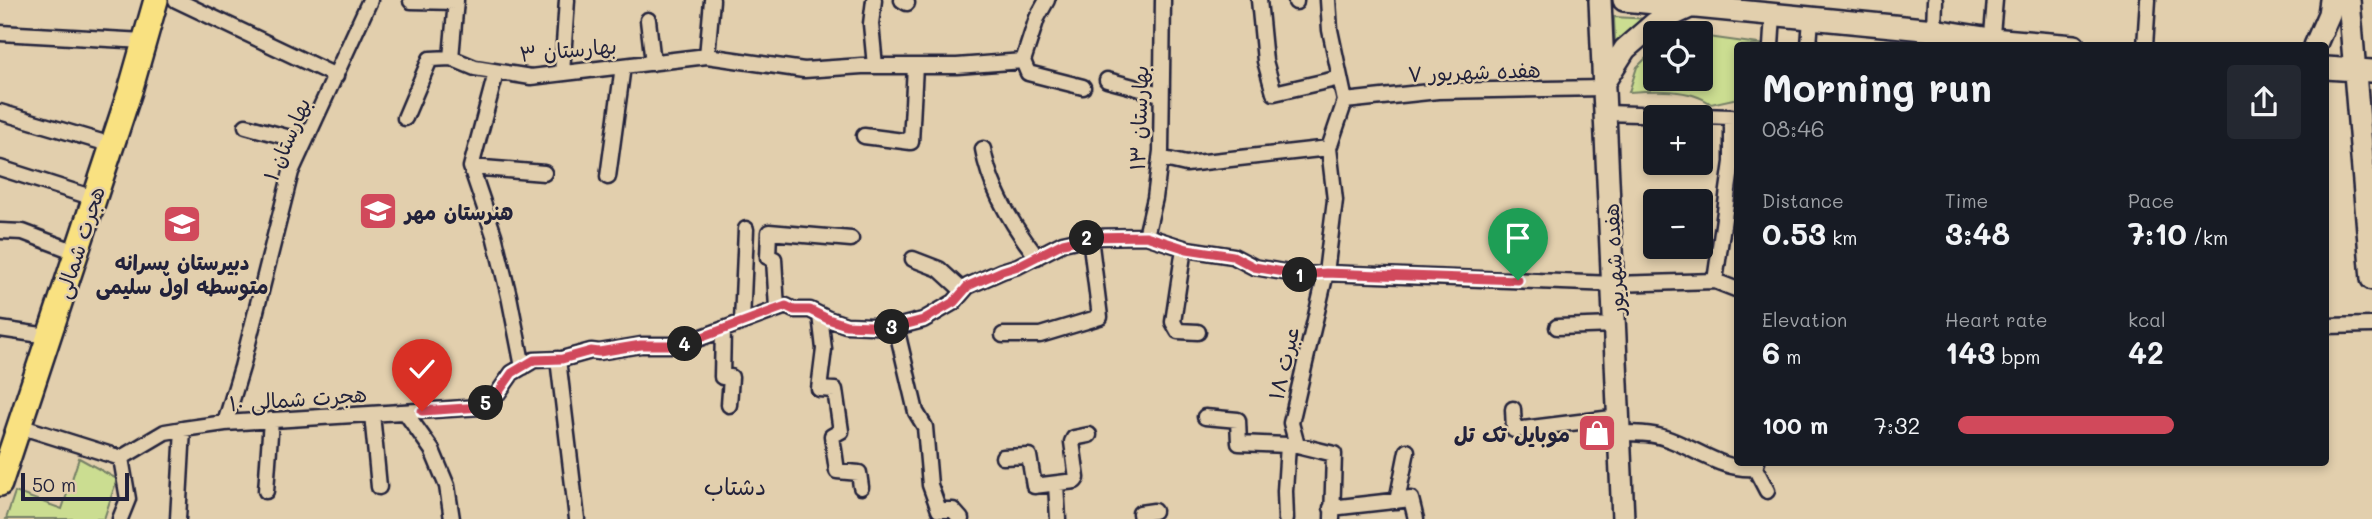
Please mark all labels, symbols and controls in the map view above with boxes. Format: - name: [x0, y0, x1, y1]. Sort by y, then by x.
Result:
- map controls: [1643, 21, 1713, 259]
- button: locate: [1643, 21, 1713, 91]
- street label: بهارستان ۳: [518, 31, 618, 68]
- street label: هفده شهریور ۷: [1407, 55, 1541, 88]
- text: Morning run: [1762, 62, 1992, 112]
- street label: بهارستان ۱۳: [1123, 65, 1154, 171]
- button: share: [2227, 65, 2301, 139]
- street label: بهارستان ۱: [256, 93, 317, 185]
- button: +: [1643, 105, 1713, 175]
- text: 08:46: [1762, 113, 1825, 143]
- street label: هجرت شمالی: [48, 182, 112, 302]
- text: Distance: [1762, 188, 1844, 213]
- text: Time: [1945, 188, 1988, 213]
- text: Pace: [2128, 188, 2174, 213]
- button: −: [1643, 189, 1713, 259]
- school or university icon: هنرستان مهر: [357, 190, 399, 232]
- place label: هنرستان مهر: [403, 198, 513, 225]
- street label: هفده شهریور: [1597, 202, 1631, 318]
- school or university icon: دبیرستان پسرانه متوسطه اول سلیمی: [161, 203, 203, 245]
- pin: [1488, 208, 1548, 280]
- text: 0.53: [1762, 213, 1826, 253]
- text: 3:48: [1945, 213, 2010, 253]
- text: 7:10: [2128, 213, 2187, 253]
- icon: arrive: [1499, 219, 1537, 257]
- pin: 2: [1070, 220, 1104, 256]
- text: 2: [1081, 225, 1092, 250]
- text: km: [1826, 225, 1857, 250]
- text: /km: [2187, 225, 2228, 250]
- place label: دبیرستان پسرانه متوسطه اول سلیمی: [96, 248, 268, 301]
- pin: 1: [1282, 258, 1318, 292]
- text: 1: [1295, 262, 1304, 287]
- text: Elevation: [1762, 307, 1847, 332]
- text: Heart rate: [1945, 307, 2048, 332]
- text: kcal: [2128, 307, 2166, 332]
- pin: 3: [874, 310, 910, 344]
- text: 3: [886, 314, 897, 339]
- street label: عبرت ۱۸: [1262, 324, 1305, 402]
- pin: 4: [668, 326, 702, 362]
- text: 4: [678, 331, 691, 356]
- text: 6: [1762, 332, 1780, 372]
- text: 143: [1945, 332, 1995, 372]
- text: 42: [2128, 332, 2164, 372]
- pin: [392, 339, 452, 411]
- text: m: [1780, 344, 1801, 369]
- text: bpm: [1995, 344, 2040, 369]
- icon: check: [403, 350, 441, 388]
- street label: هجرت شمالی ۱۰: [228, 380, 368, 418]
- pin: 5: [468, 386, 504, 420]
- text: 5: [480, 390, 491, 415]
- text: 100 m: [1762, 410, 1828, 440]
- text: 7:32: [1874, 410, 1920, 440]
- shop icon: موبایل تک تل: [1576, 412, 1618, 454]
- place label: موبایل تک تل: [1454, 420, 1570, 448]
- scale bar: [21, 470, 130, 502]
- district label: دشتاب: [704, 471, 766, 501]
- text: 50 m: [32, 472, 76, 497]

